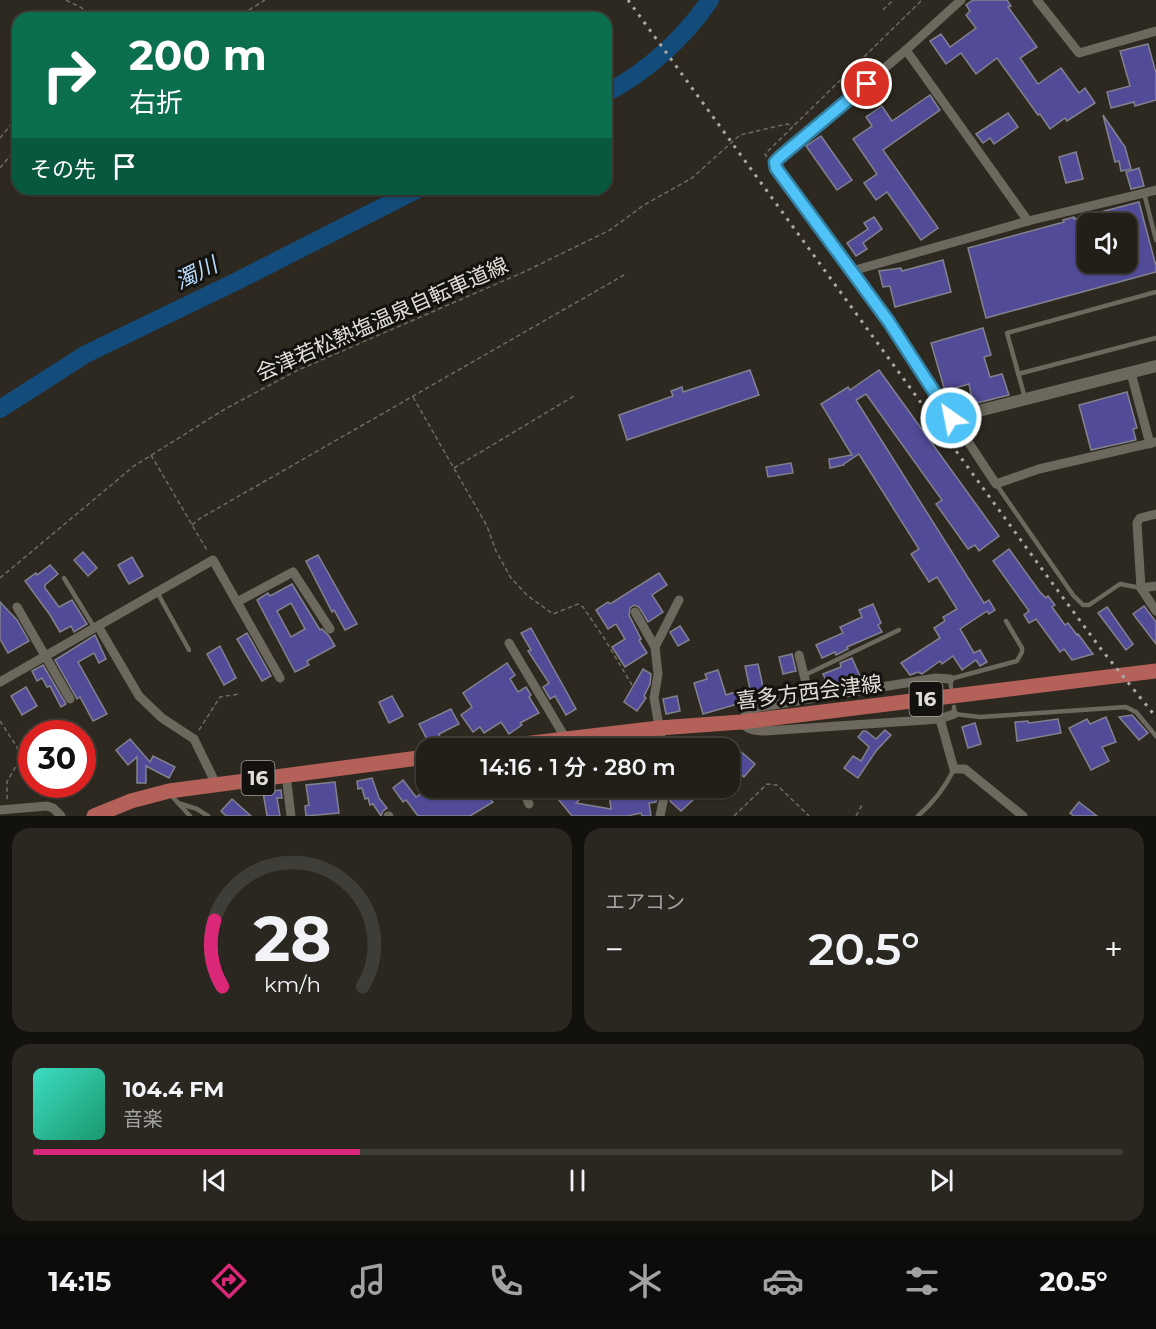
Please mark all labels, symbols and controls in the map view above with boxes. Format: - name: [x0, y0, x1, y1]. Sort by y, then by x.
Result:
- text: 200 m: [129, 29, 267, 81]
- icon: right: [30, 36, 108, 114]
- pin: [841, 58, 892, 109]
- icon: arrive: [850, 67, 883, 100]
- text: 右折: [129, 86, 183, 119]
- icon: arrive: [108, 150, 141, 183]
- text: その先: [30, 156, 96, 183]
- map controls: [1077, 213, 1137, 273]
- button: sound: [1077, 213, 1137, 273]
- water label: 濁川: [170, 250, 223, 295]
- street label: 会津若松熱塩温泉自転車道線: [252, 252, 512, 386]
- position arrow: [919, 386, 983, 450]
- street label: 喜多方西会津線: [735, 671, 883, 713]
- road number: 16: [910, 682, 942, 716]
- speed limit sign: 30: [18, 720, 96, 798]
- text: 14:16 · 1 分 · 280 m: [480, 754, 676, 781]
- road number: 16: [242, 761, 274, 795]
- text: エアコン: [605, 890, 685, 914]
- text: 28: [253, 901, 331, 977]
- text: 20.5°: [808, 921, 920, 976]
- text: −: [605, 929, 624, 969]
- text: +: [1104, 929, 1123, 969]
- text: km/h: [263, 971, 321, 997]
- text: 104.4 FM: [123, 1076, 224, 1103]
- text: 音楽: [123, 1107, 163, 1131]
- icon: previous: [198, 1164, 231, 1197]
- icon: pause: [561, 1164, 594, 1197]
- icon: next: [925, 1164, 958, 1197]
- icon: directions: [208, 1260, 250, 1302]
- icon: music: [347, 1260, 389, 1302]
- icon: phone: [485, 1260, 527, 1302]
- icon: climate: [624, 1260, 666, 1302]
- icon: car: [762, 1260, 804, 1302]
- icon: filters: [901, 1260, 943, 1302]
- text: 14:15: [48, 1265, 111, 1298]
- text: 20.5°: [1039, 1265, 1108, 1298]

